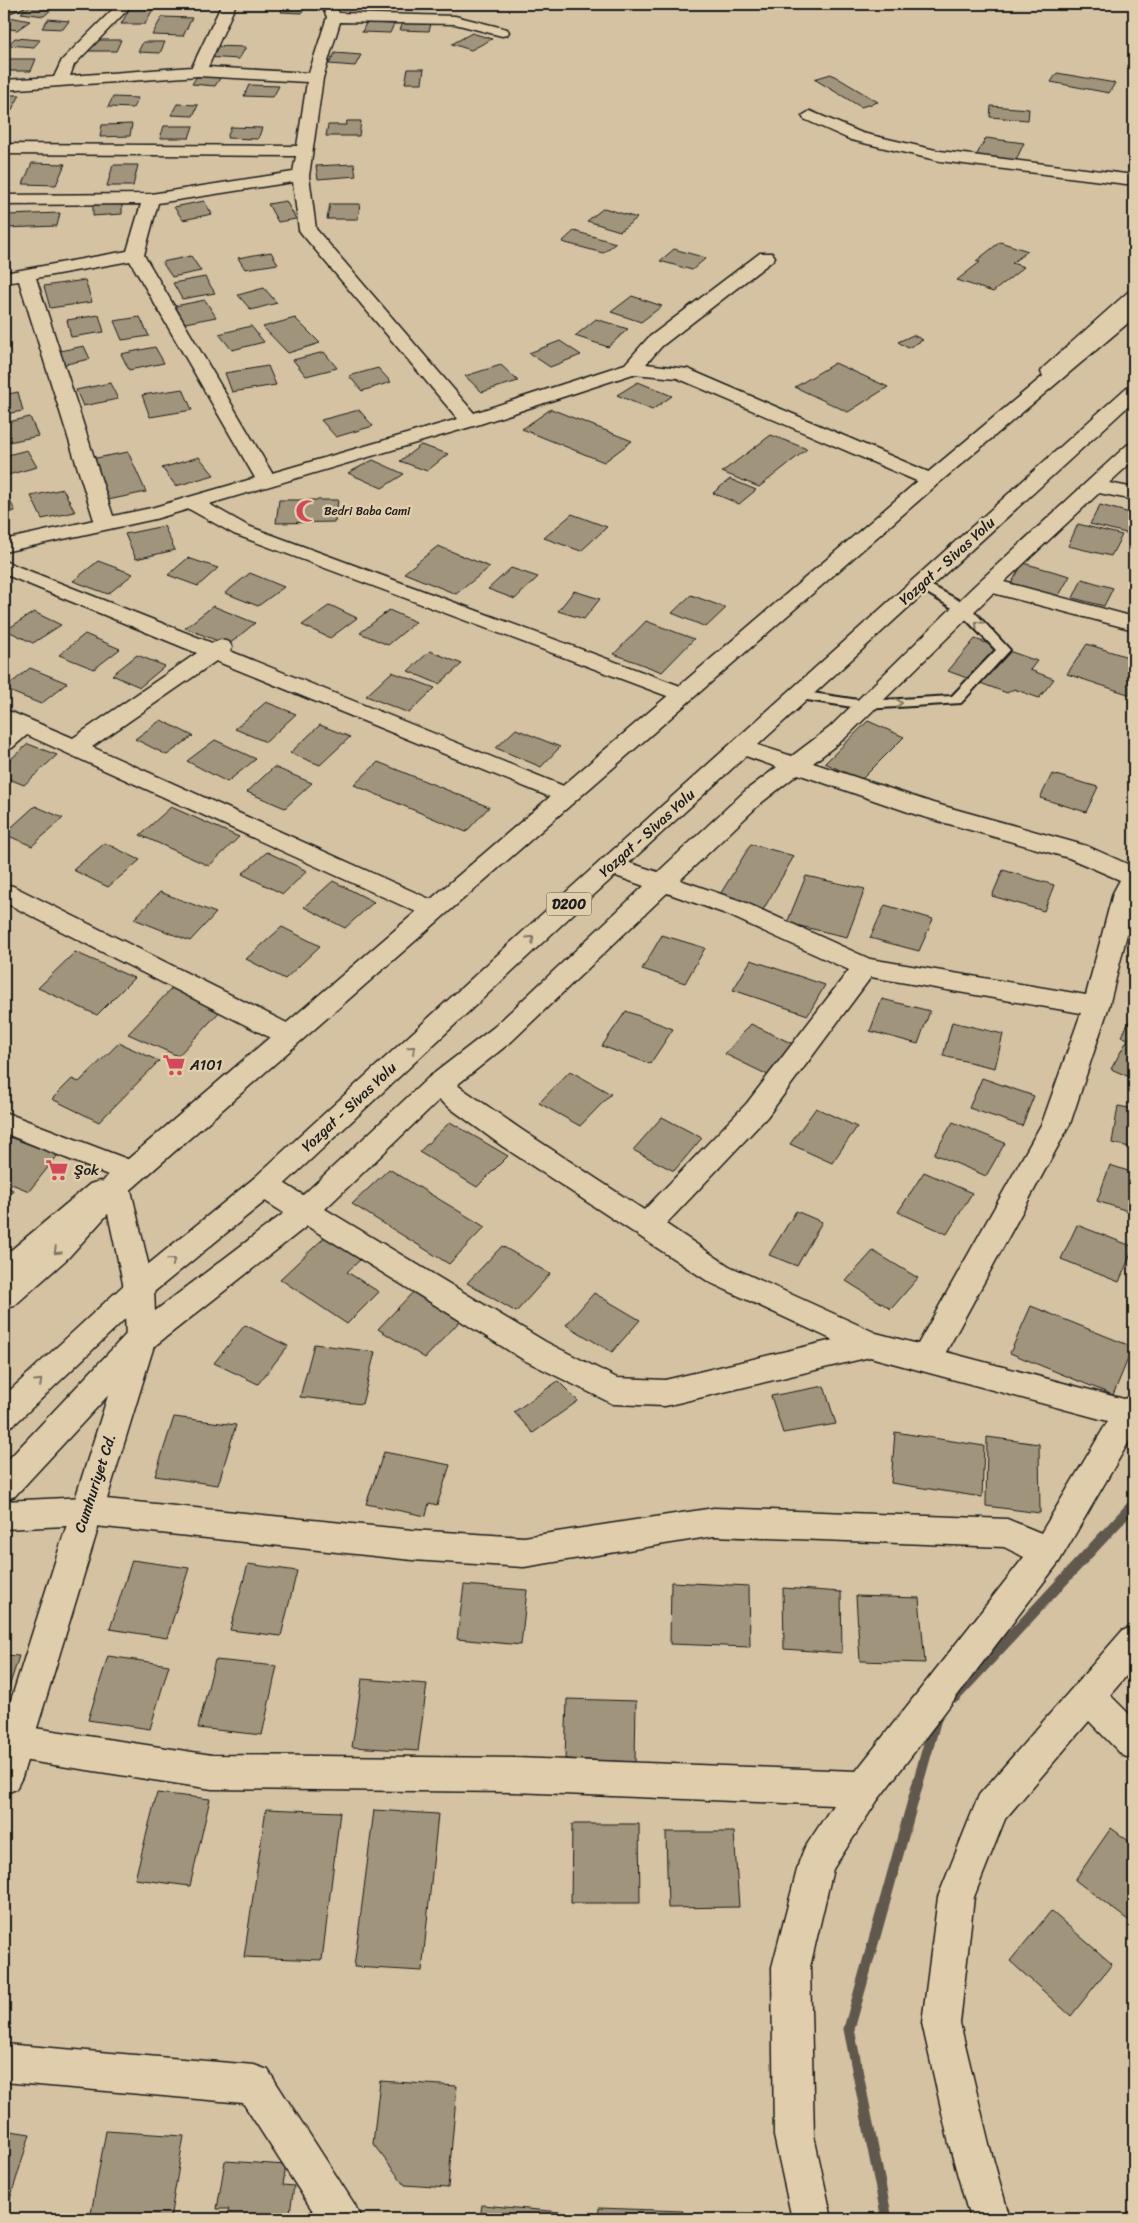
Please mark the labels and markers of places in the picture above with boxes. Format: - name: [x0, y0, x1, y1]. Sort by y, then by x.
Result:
- mosque icon: Bedri Baba Cami: [294, 498, 320, 524]
- place label: Bedri Baba Cami: [324, 500, 411, 522]
- supermarket icon: A101: [161, 1052, 187, 1078]
- place label: A101: [189, 1052, 222, 1078]
- supermarket icon: Şok: [44, 1157, 70, 1183]
- place label: Şok: [74, 1157, 100, 1183]

